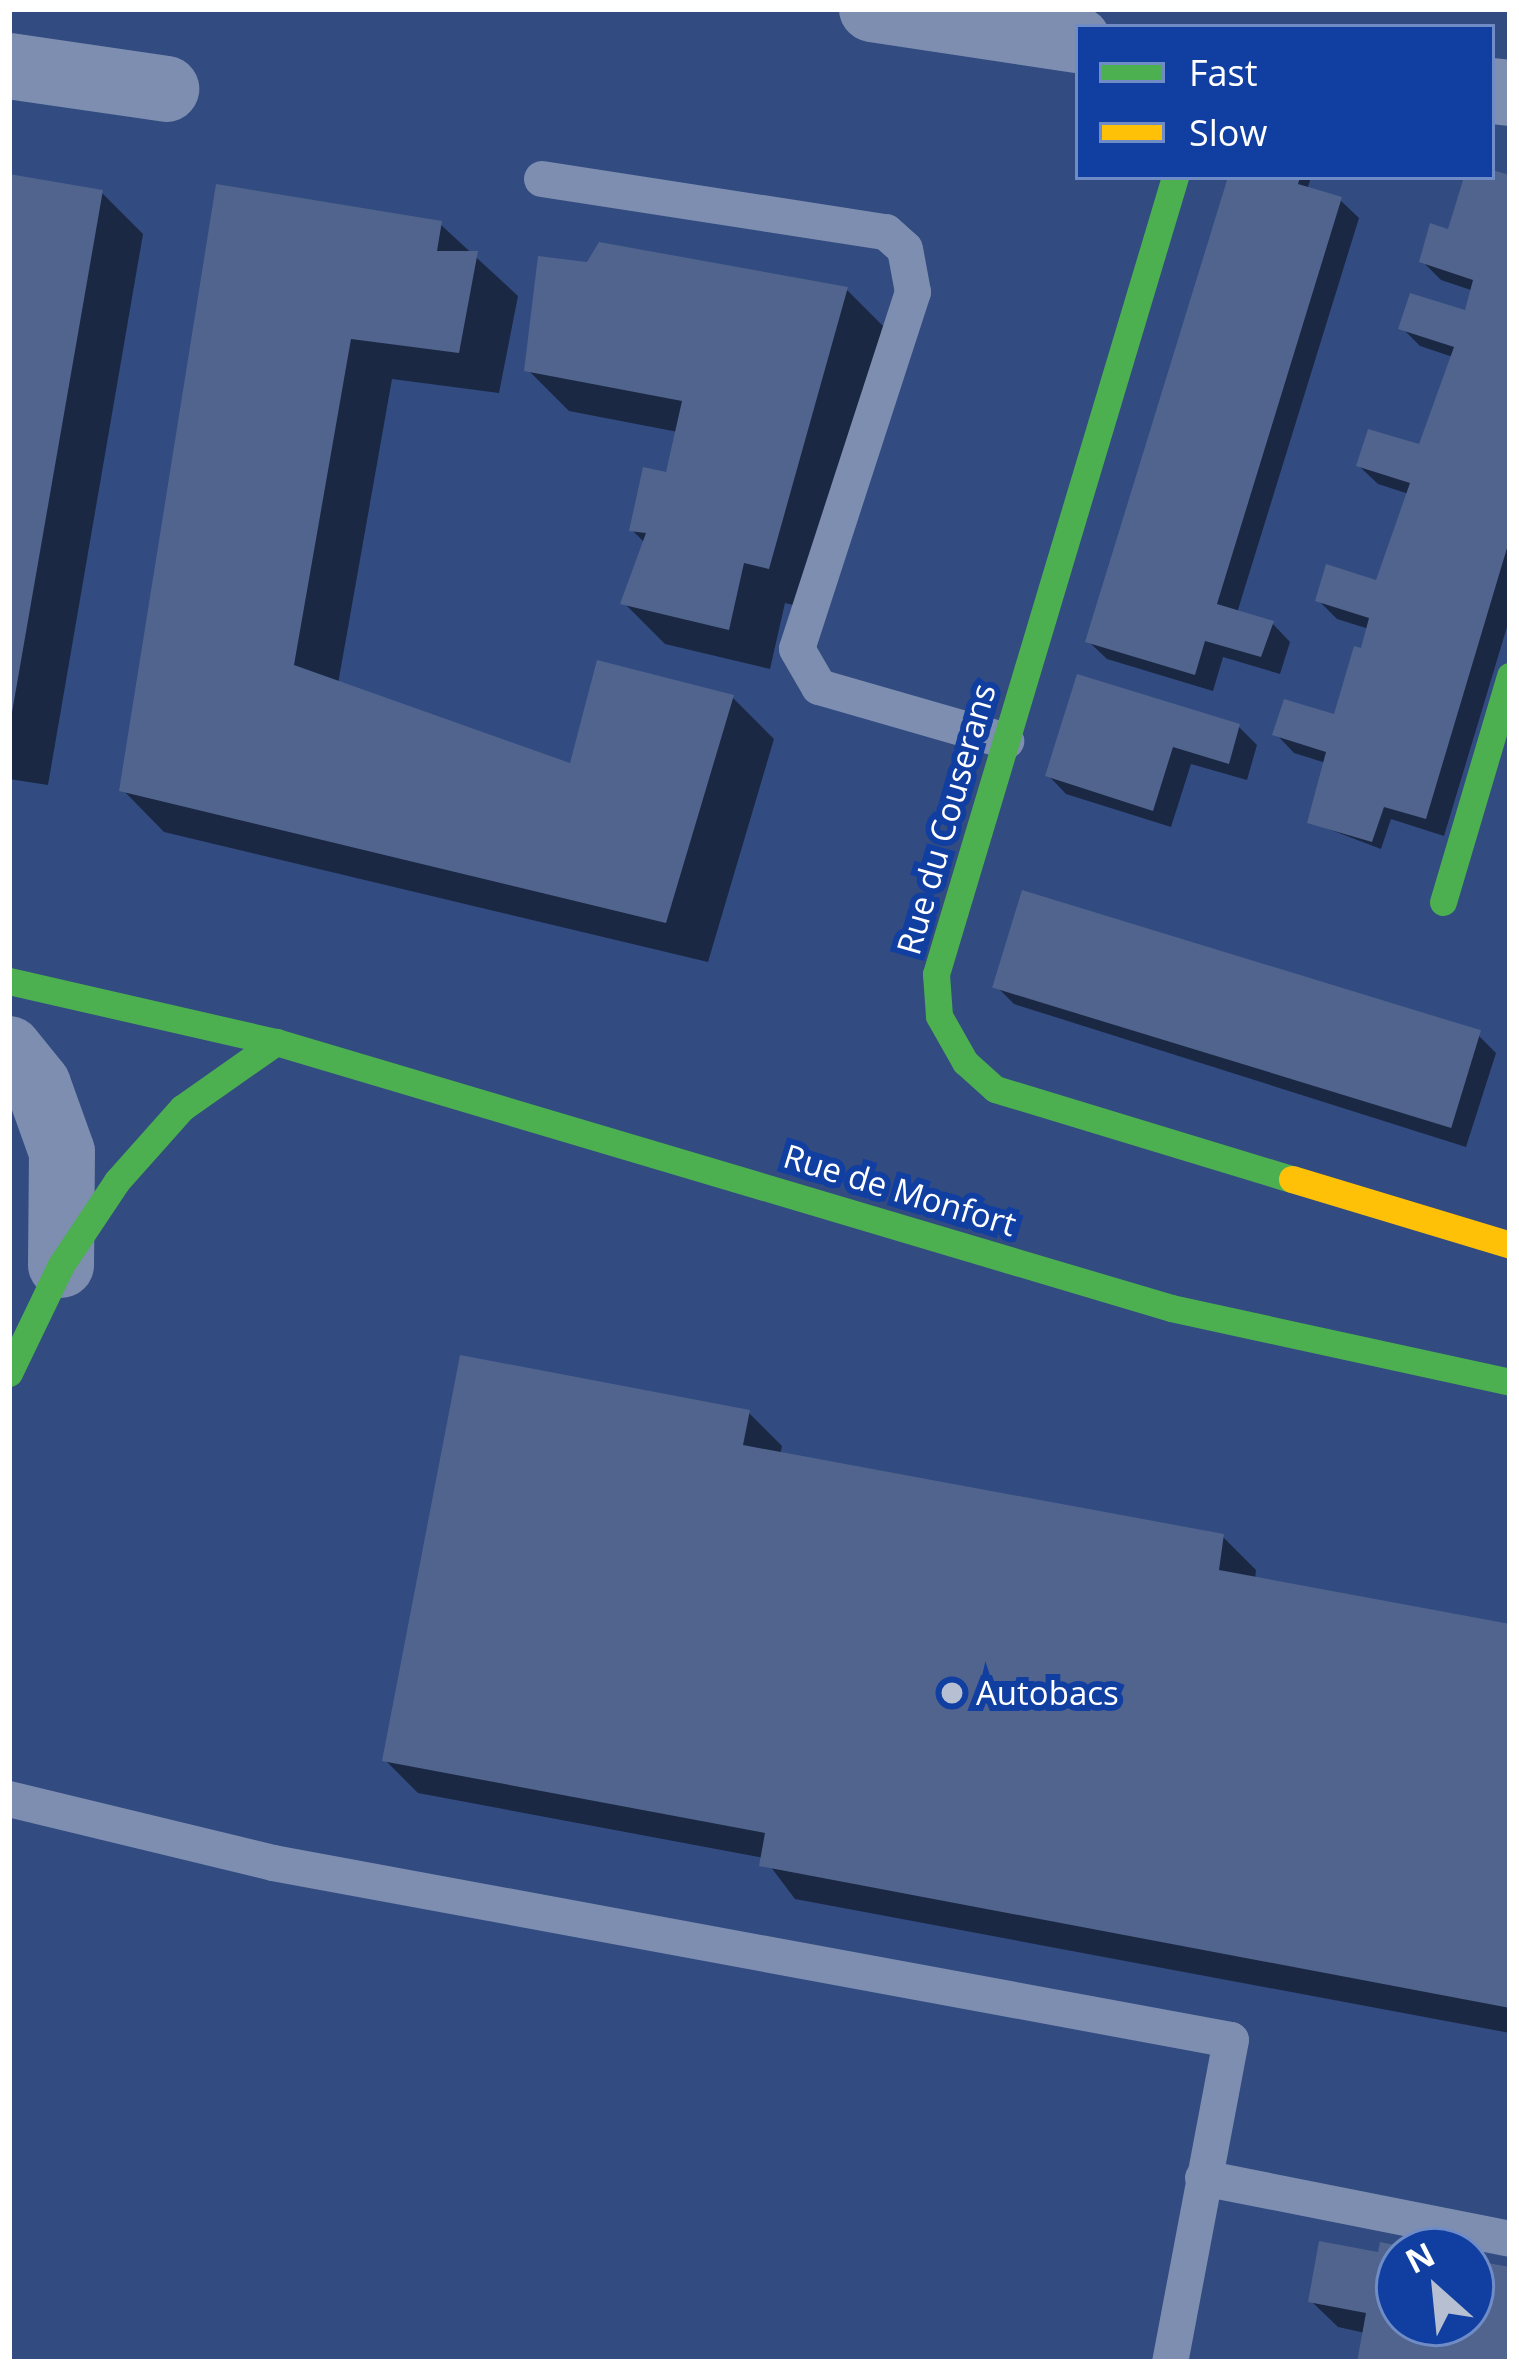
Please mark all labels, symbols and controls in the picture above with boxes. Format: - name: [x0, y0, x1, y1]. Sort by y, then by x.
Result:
- legend: [1075, 24, 1495, 180]
- text: Fast: [1189, 48, 1258, 97]
- text: Slow: [1189, 108, 1267, 157]
- street label: Rue du Couserans: [888, 679, 1004, 959]
- street label: Rue de Monfort: [779, 1136, 1021, 1244]
- place label: Autobacs: [976, 1673, 1119, 1713]
- marker: Autobacs: [939, 1680, 965, 1706]
- north arrow: [1375, 2227, 1495, 2347]
- text: N: [1398, 2231, 1442, 2283]

